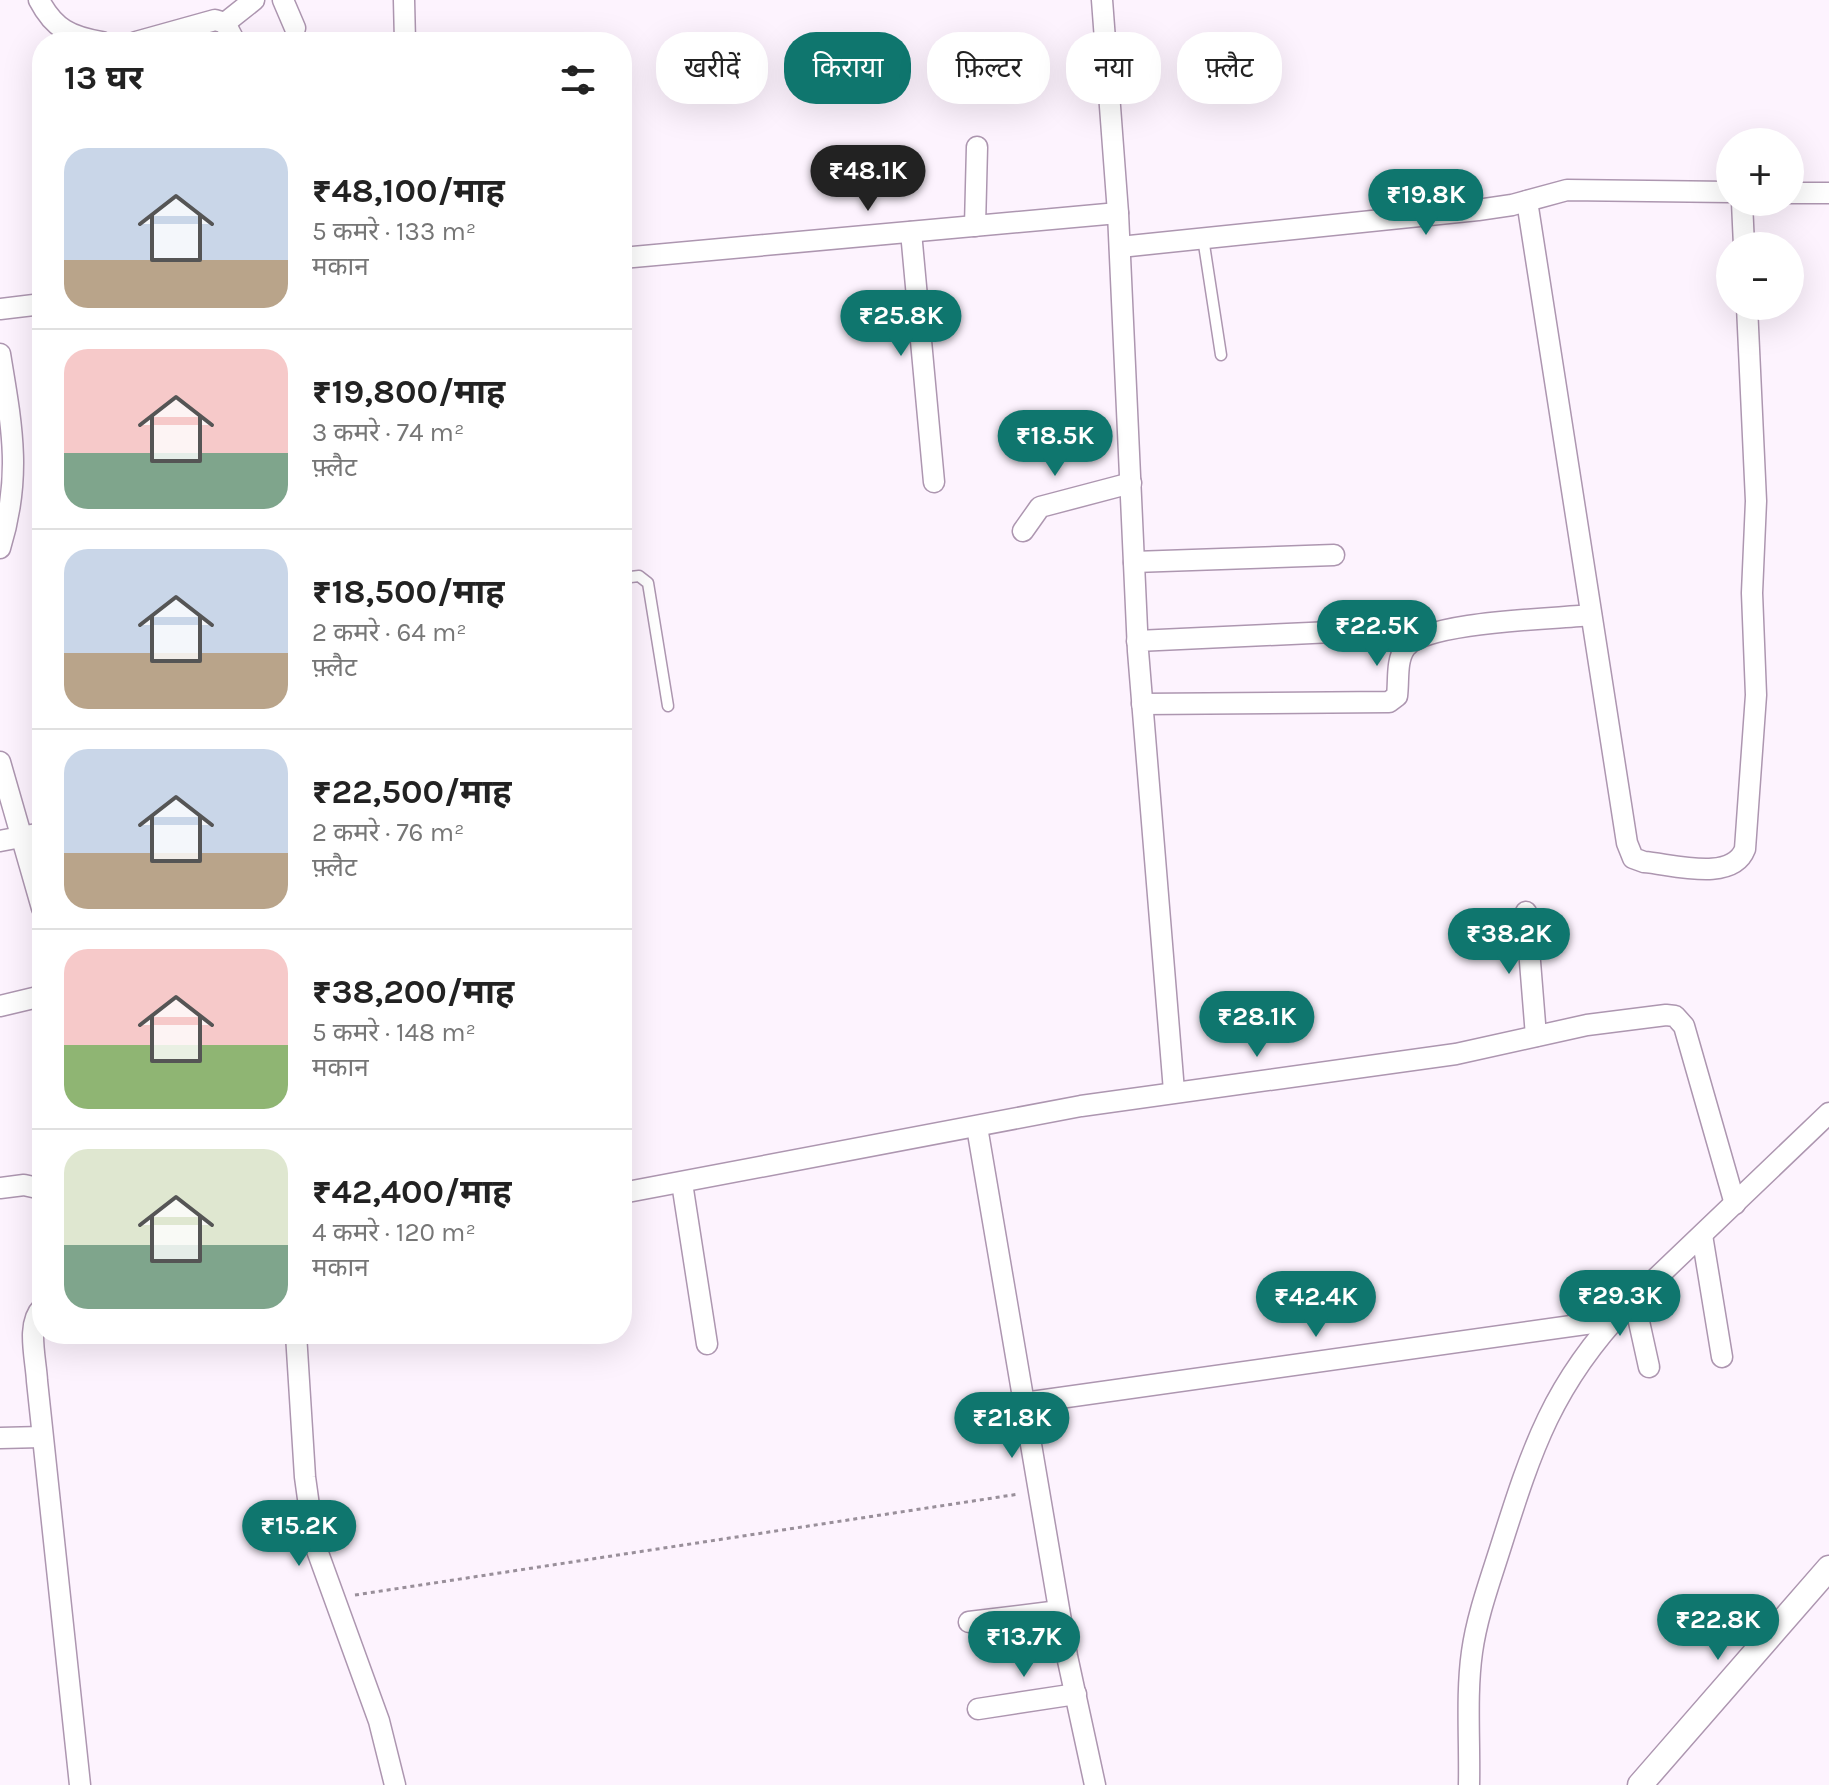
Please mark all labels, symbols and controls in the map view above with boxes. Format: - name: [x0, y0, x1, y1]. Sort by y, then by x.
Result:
- chip: खरीदें: [656, 32, 768, 104]
- chip: किराया: [784, 32, 911, 104]
- chip: फ़िल्टर: [927, 32, 1050, 104]
- chip: नया: [1066, 32, 1161, 104]
- chip: फ़्लैट: [1177, 32, 1282, 104]
- text: 13 घर: [64, 58, 143, 98]
- icon: filters: [556, 58, 600, 102]
- map controls: [1716, 128, 1804, 320]
- button: +: [1716, 128, 1804, 216]
- pin: ₹48.1K: [803, 145, 933, 213]
- text: ₹48.1K: [828, 155, 908, 186]
- pin: ₹19.8K: [1361, 169, 1491, 237]
- text: ₹48,100/माह: [312, 171, 505, 211]
- text: ₹19.8K: [1386, 179, 1466, 210]
- icon: home: [128, 180, 224, 276]
- text: 5 कमरे · 133 m²: [312, 216, 476, 247]
- button: −: [1716, 232, 1804, 320]
- text: मकान: [312, 251, 369, 282]
- pin: ₹25.8K: [836, 290, 966, 358]
- text: ₹25.8K: [858, 300, 944, 331]
- text: ₹19,800/माह: [312, 372, 505, 412]
- icon: home: [128, 381, 224, 477]
- pin: ₹18.5K: [990, 410, 1120, 478]
- text: 3 कमरे · 74 m²: [312, 417, 464, 448]
- text: ₹18.5K: [1016, 420, 1094, 451]
- text: फ़्लैट: [312, 452, 357, 483]
- text: ₹18,500/माह: [312, 572, 504, 612]
- icon: home: [128, 581, 224, 677]
- pin: ₹22.5K: [1312, 600, 1442, 668]
- text: ₹22.5K: [1335, 610, 1419, 641]
- text: 2 कमरे · 64 m²: [312, 617, 467, 648]
- text: फ़्लैट: [312, 652, 357, 683]
- text: ₹22,500/माह: [312, 772, 511, 812]
- icon: home: [128, 781, 224, 877]
- text: 2 कमरे · 76 m²: [312, 817, 464, 848]
- text: फ़्लैट: [312, 852, 357, 883]
- pin: ₹38.2K: [1444, 908, 1574, 976]
- text: ₹38.2K: [1466, 918, 1552, 949]
- text: ₹38,200/माह: [312, 972, 514, 1012]
- icon: home: [128, 981, 224, 1077]
- pin: ₹28.1K: [1192, 991, 1322, 1059]
- text: ₹28.1K: [1217, 1001, 1297, 1032]
- text: 5 कमरे · 148 m²: [312, 1017, 476, 1048]
- text: मकान: [312, 1052, 369, 1083]
- text: ₹42,400/माह: [312, 1172, 512, 1212]
- icon: home: [128, 1181, 224, 1277]
- text: 4 कमरे · 120 m²: [312, 1217, 476, 1248]
- text: मकान: [312, 1252, 369, 1283]
- pin: ₹29.3K: [1555, 1270, 1685, 1338]
- pin: ₹42.4K: [1251, 1271, 1381, 1339]
- text: ₹29.3K: [1577, 1280, 1663, 1311]
- text: ₹42.4K: [1274, 1281, 1358, 1312]
- pin: ₹21.8K: [947, 1392, 1077, 1460]
- text: ₹21.8K: [972, 1402, 1052, 1433]
- pin: ₹15.2K: [234, 1500, 364, 1568]
- text: ₹15.2K: [260, 1510, 338, 1541]
- pin: ₹22.8K: [1653, 1594, 1783, 1662]
- text: ₹22.8K: [1675, 1604, 1761, 1635]
- pin: ₹13.7K: [959, 1611, 1089, 1679]
- text: ₹13.7K: [986, 1621, 1062, 1652]

